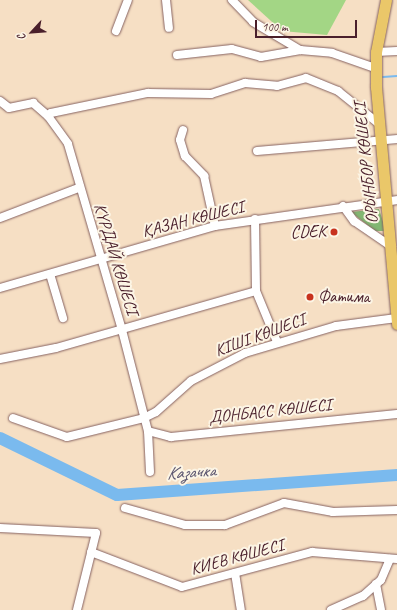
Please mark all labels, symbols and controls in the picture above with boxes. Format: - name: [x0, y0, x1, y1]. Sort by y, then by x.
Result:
- north arrow: [12, 12, 52, 52]
- scale bar: [257, 12, 359, 38]
- text: 100 m: [262, 19, 288, 35]
- text: С: [14, 32, 29, 43]
- street label: ОРЫНБОР КӨШЕСІ: [349, 101, 383, 225]
- street label: ҚАЗАН КӨШЕСІ: [140, 197, 246, 241]
- street label: КҮРДАЙ КӨШЕСІ: [89, 201, 143, 317]
- place label: CDEK: [291, 222, 326, 242]
- marker: CDEK: [329, 227, 339, 237]
- place label: Фатима: [318, 287, 370, 307]
- marker: Фатима: [305, 292, 315, 302]
- street label: КІШІ КӨШЕСІ: [212, 309, 308, 361]
- street label: ДОНБАСС КӨШЕСІ: [208, 394, 332, 428]
- water label: Казачка: [166, 460, 216, 484]
- street label: КИЕВ КӨШЕСІ: [188, 535, 286, 579]

